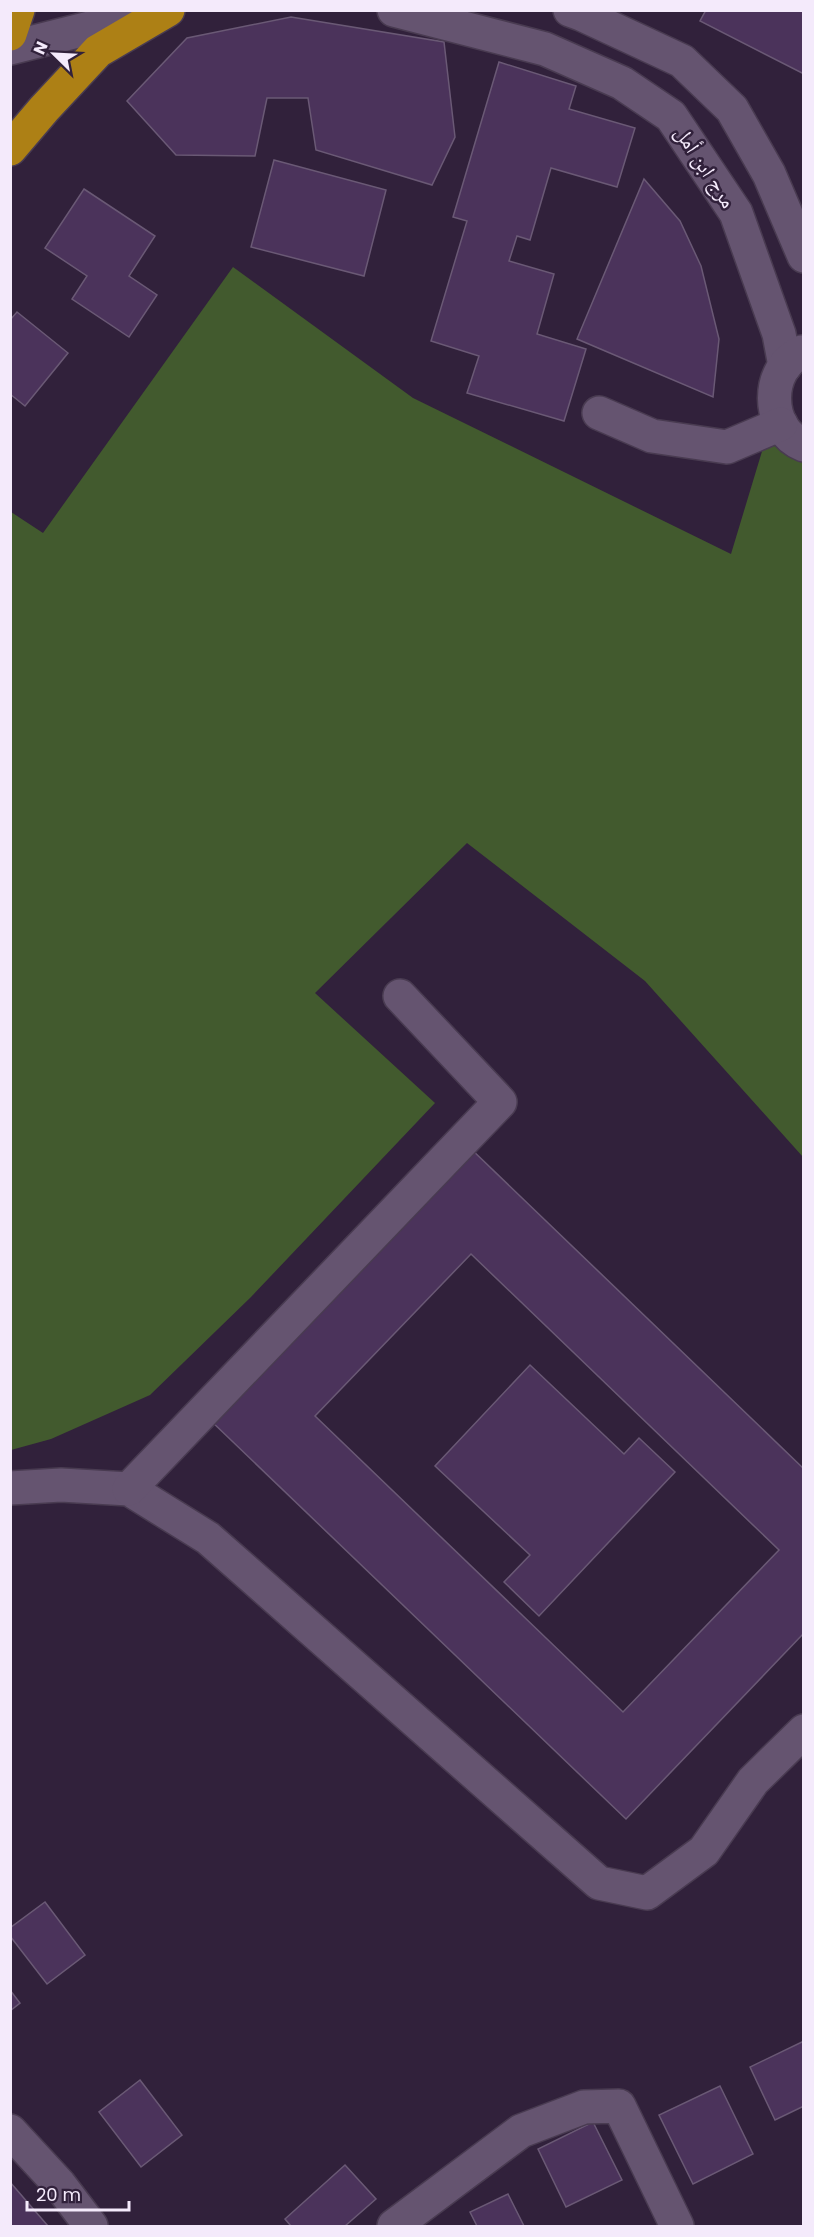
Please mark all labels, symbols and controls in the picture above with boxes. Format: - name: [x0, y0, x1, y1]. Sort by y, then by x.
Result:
- north arrow: [24, 24, 84, 84]
- text: N: [28, 38, 54, 58]
- street label: مرج ابن أمل: [668, 120, 743, 213]
- scale bar: [27, 2174, 129, 2212]
- text: 20 m: [36, 2182, 81, 2207]

